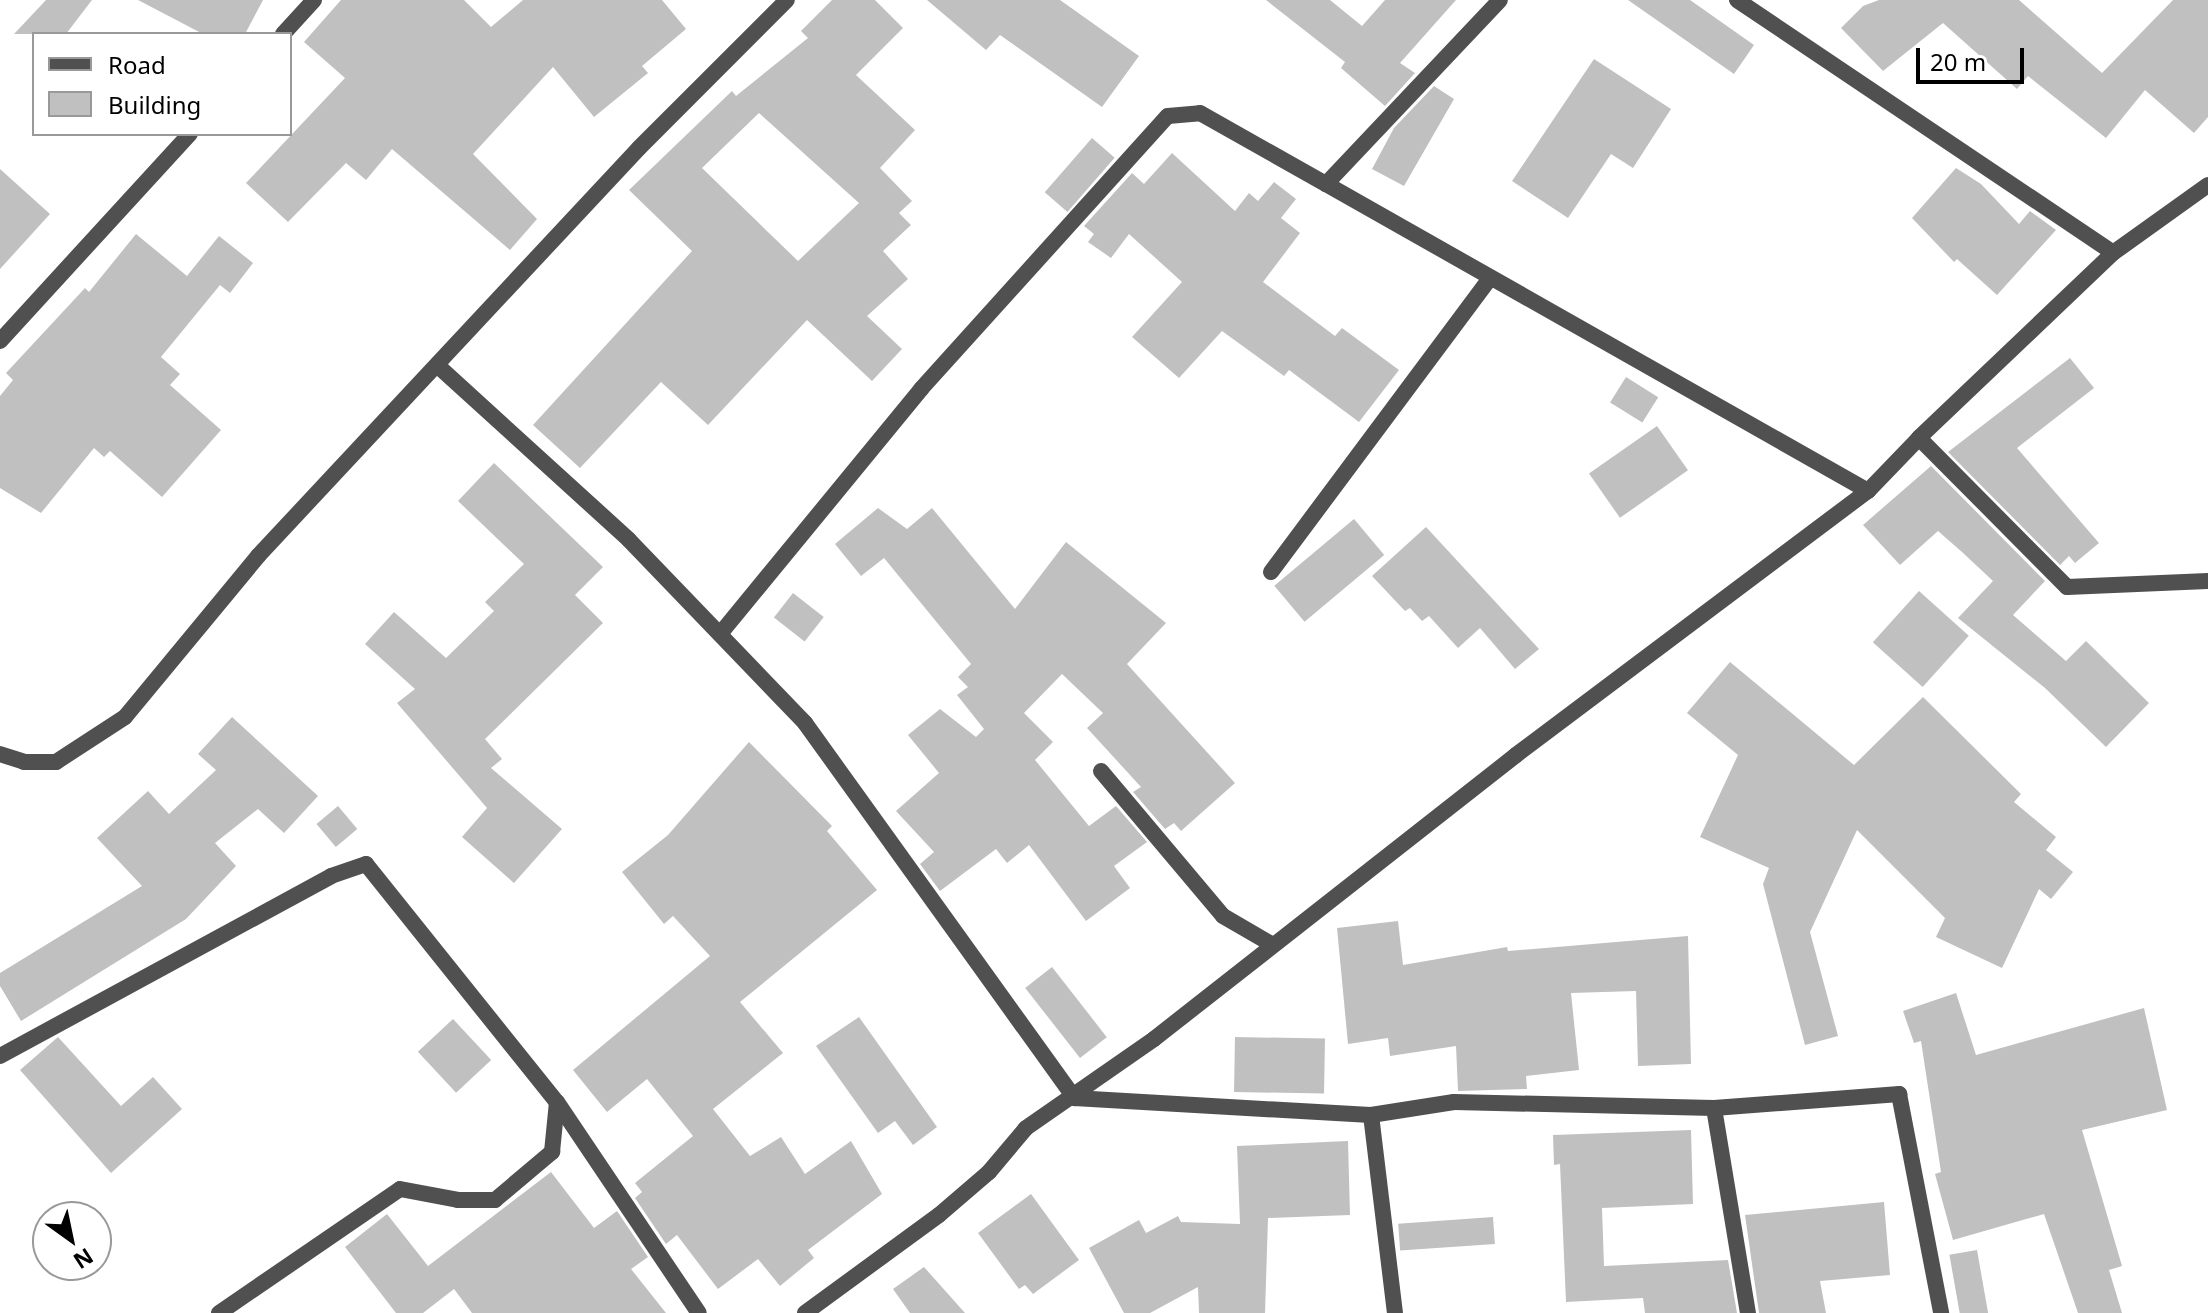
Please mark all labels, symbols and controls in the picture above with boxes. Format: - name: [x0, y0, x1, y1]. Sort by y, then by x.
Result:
- legend: [32, 32, 292, 136]
- scale bar: [1920, 32, 2028, 82]
- text: 20 m: [1930, 45, 1986, 78]
- text: Road: [108, 48, 166, 81]
- text: Building: [108, 88, 201, 121]
- north arrow: [32, 1201, 112, 1281]
- text: N: [68, 1242, 100, 1277]

